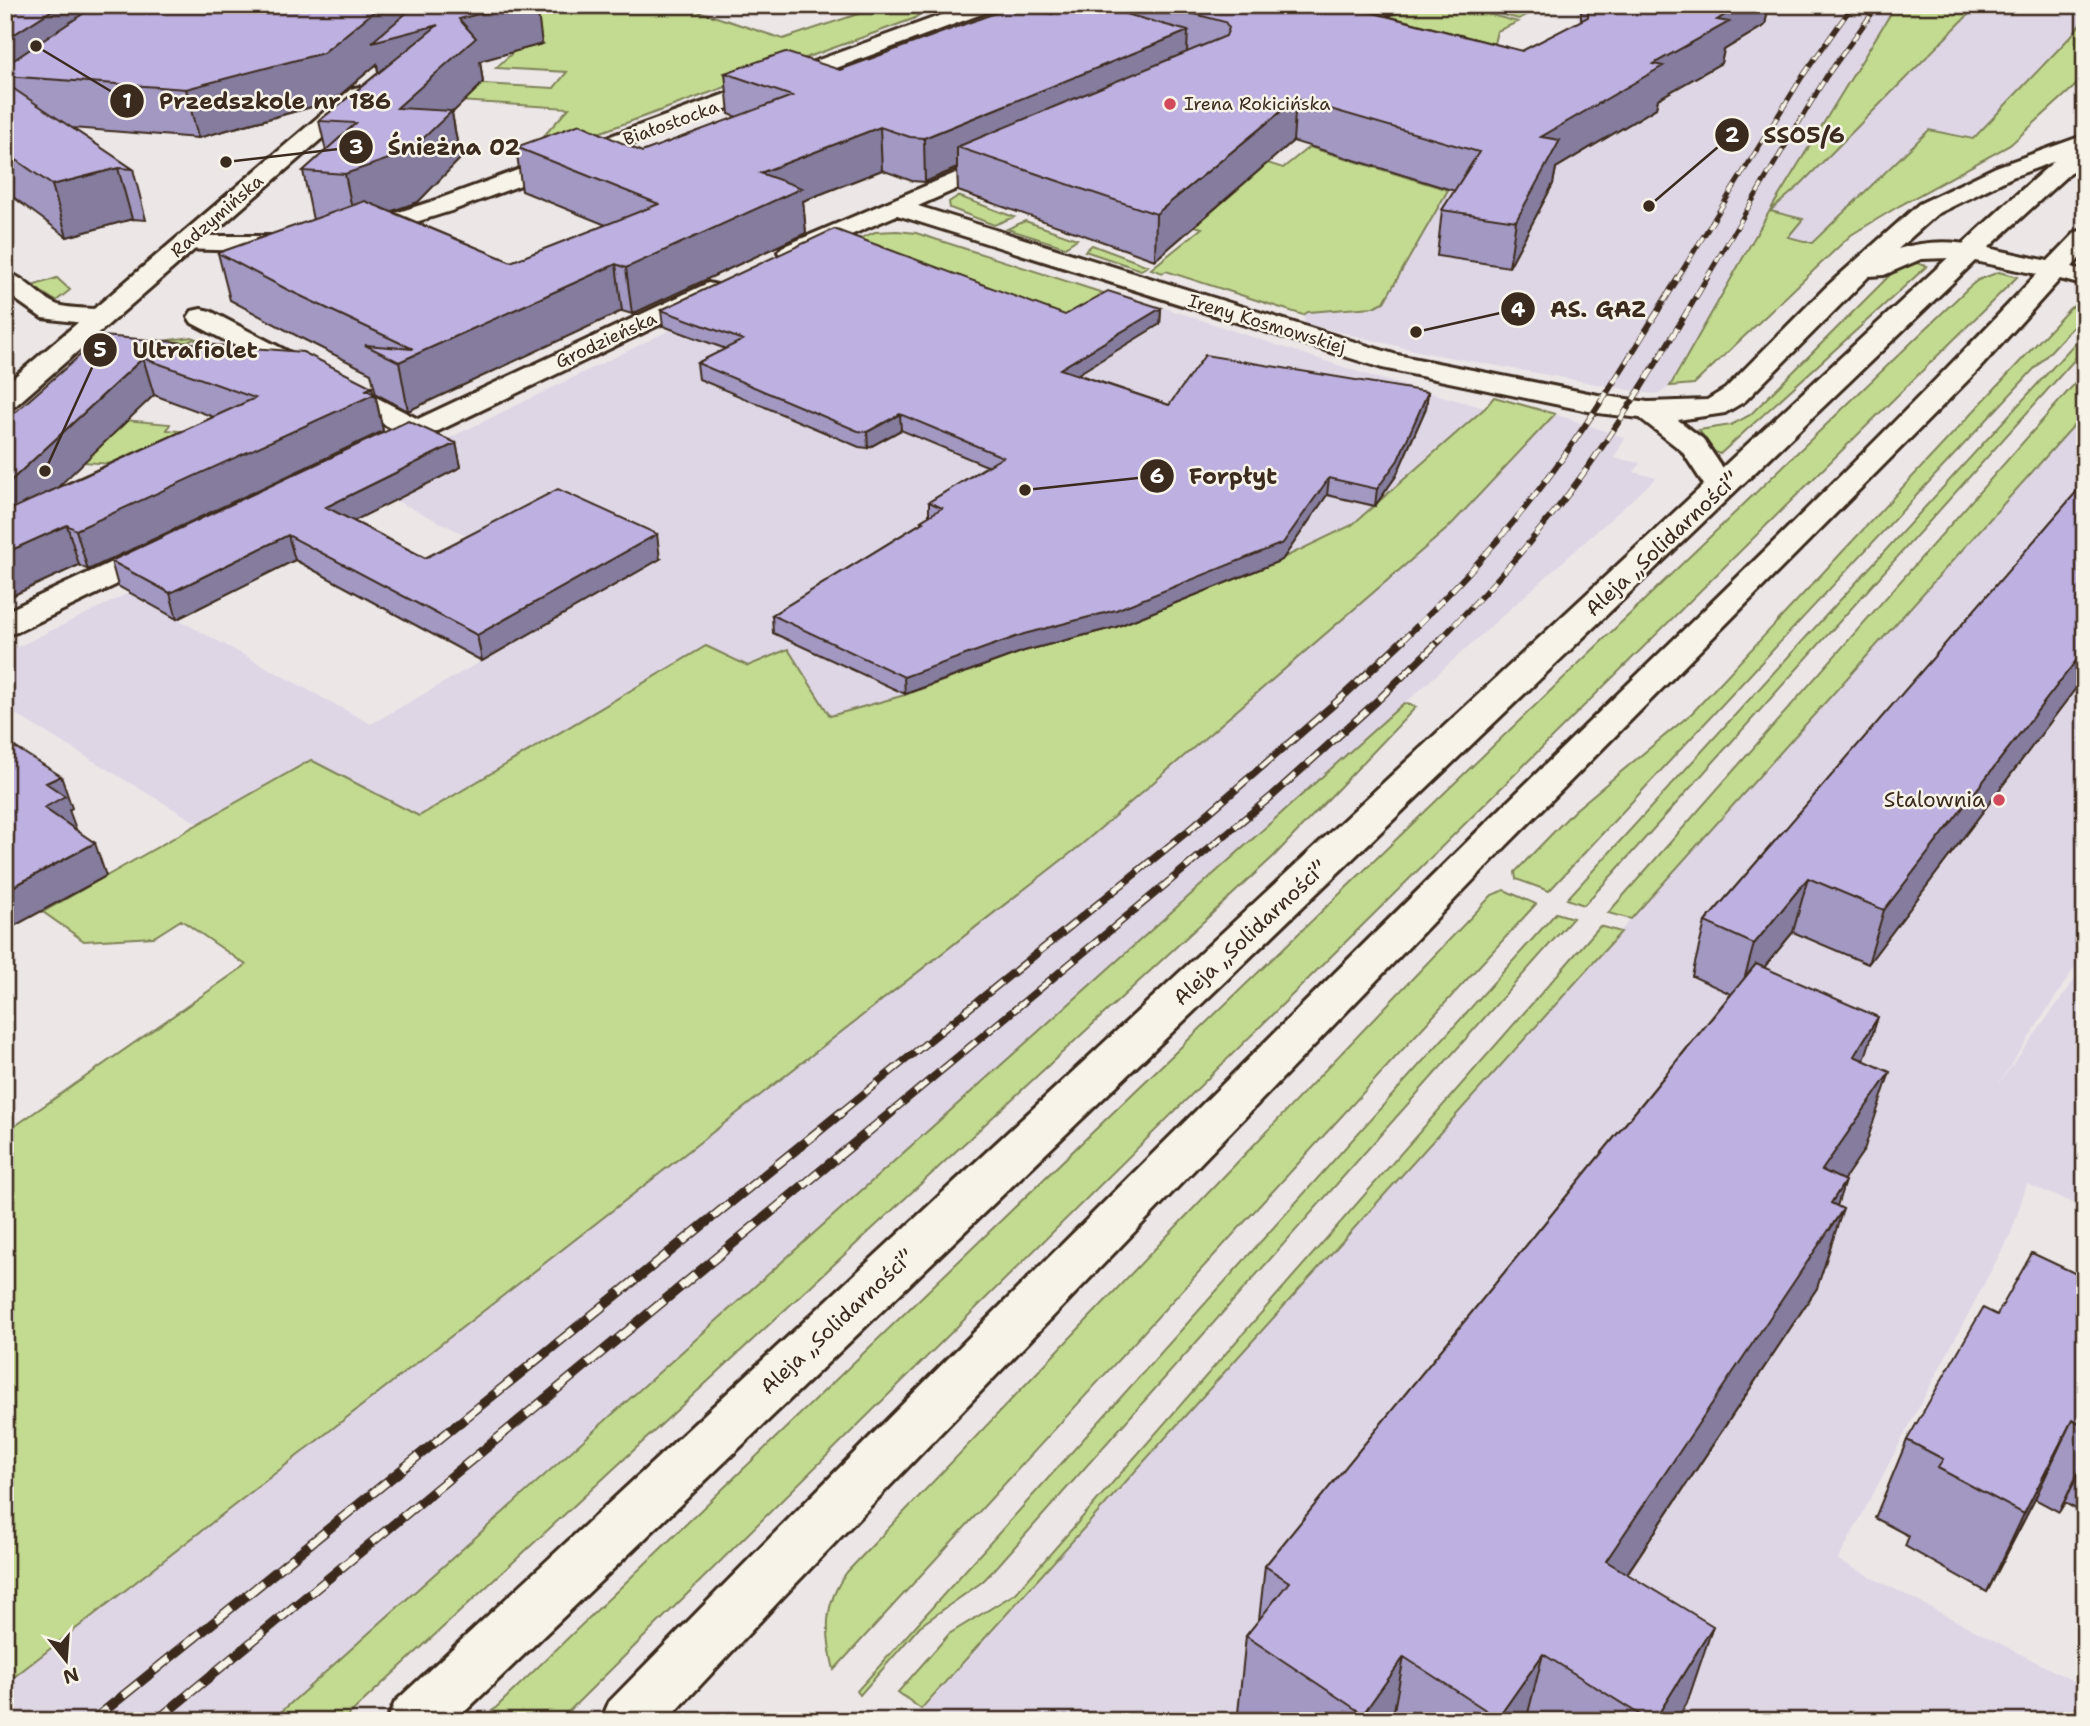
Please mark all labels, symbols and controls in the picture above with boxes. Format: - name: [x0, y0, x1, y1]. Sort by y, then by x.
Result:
- callout: Przedszkole nr 186: [110, 79, 405, 123]
- text: Przedszkole nr 186: [159, 86, 391, 116]
- text: 1: [122, 87, 132, 115]
- place label: Irena Rokicińska: [1184, 92, 1330, 116]
- street label: Białostocka: [620, 95, 722, 151]
- marker: Irena Rokicińska: [1162, 96, 1178, 112]
- callout: SSO5/6: [1714, 113, 1859, 157]
- text: SSO5/6: [1763, 120, 1845, 150]
- text: 2: [1725, 121, 1740, 149]
- callout: Śnieżna 02: [338, 125, 534, 169]
- text: Śnieżna 02: [388, 131, 520, 162]
- text: 3: [349, 133, 363, 161]
- street label: Radzymińska: [165, 169, 269, 263]
- callout: AS. GAZ: [1501, 287, 1660, 331]
- street label: Ireny Kosmowskiej: [1185, 289, 1349, 359]
- text: AS. GAZ: [1550, 294, 1646, 324]
- text: 4: [1511, 296, 1526, 324]
- street label: Grodzieńska: [552, 306, 660, 374]
- callout: Ultrafiolet: [83, 328, 271, 372]
- text: Ultrafiolet: [132, 335, 258, 365]
- text: 5: [93, 336, 107, 364]
- callout: Forpłyt: [1140, 454, 1291, 498]
- text: Forpłyt: [1189, 461, 1277, 491]
- text: 6: [1150, 462, 1164, 490]
- street label: Aleja „Solidarności”: [1579, 465, 1745, 623]
- place label: Stalownia: [1884, 786, 1985, 814]
- marker: Stalownia: [1991, 792, 2007, 808]
- street label: Aleja „Solidarności”: [1167, 854, 1333, 1012]
- street label: Aleja „Solidarności”: [754, 1243, 920, 1401]
- north arrow: [32, 1624, 102, 1694]
- text: N: [60, 1662, 82, 1690]

